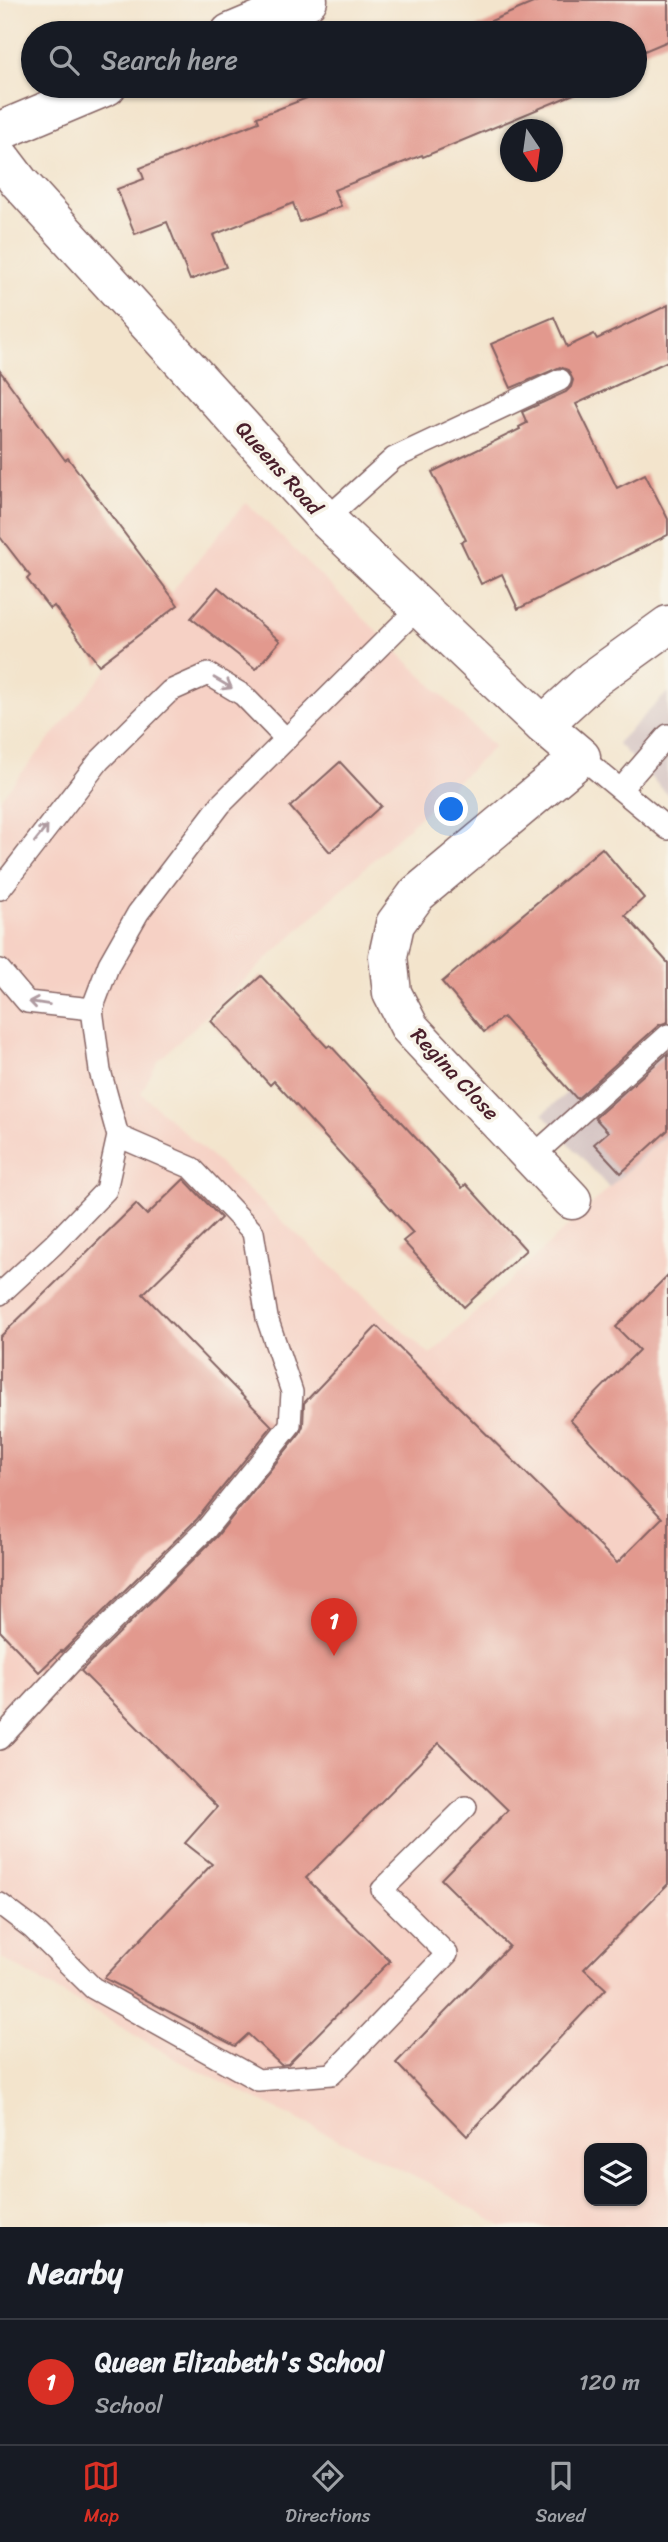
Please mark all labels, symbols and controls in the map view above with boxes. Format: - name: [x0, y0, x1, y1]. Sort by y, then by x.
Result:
- search box: [21, 21, 647, 98]
- text: Search here: [101, 37, 238, 83]
- icon: search: [45, 41, 83, 79]
- north arrow: [500, 119, 563, 182]
- street label: Queens Road: [226, 412, 334, 526]
- one-way arrow: [212, 677, 233, 690]
- your location: [434, 792, 468, 826]
- one-way arrow: [33, 826, 49, 844]
- one-way arrow: [28, 997, 51, 1010]
- street label: Regina Close: [401, 1018, 509, 1130]
- pin: 1: [311, 1598, 357, 1656]
- map controls: [584, 2143, 647, 2206]
- button: layers: [584, 2143, 647, 2206]
- text: Nearby: [28, 2246, 123, 2300]
- text: Queen Elizabeth's School: [95, 2339, 384, 2385]
- text: 1: [46, 2362, 56, 2403]
- text: 120 m: [579, 2362, 640, 2403]
- text: School: [95, 2385, 163, 2426]
- tab: Map: [82, 2457, 120, 2532]
- tab: Directions: [285, 2457, 371, 2532]
- tab: Saved: [535, 2457, 586, 2532]

